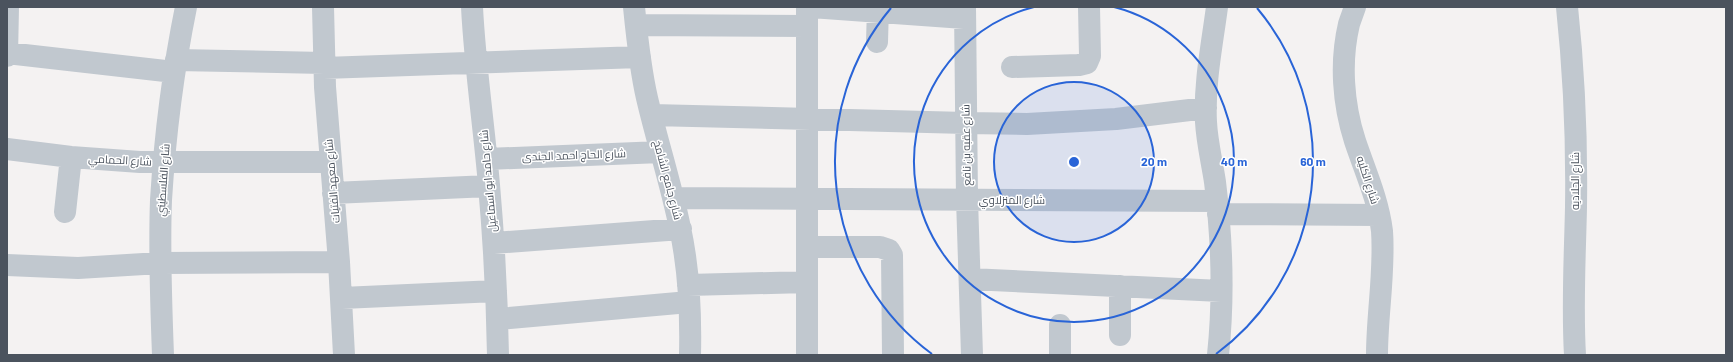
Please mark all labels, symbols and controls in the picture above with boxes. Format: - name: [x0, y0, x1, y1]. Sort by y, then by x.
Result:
- street label: شارع عقبه بن نافع: [958, 104, 975, 186]
- street label: شارع حامد ابو اسماعيل: [477, 129, 500, 233]
- street label: شارع معهد الفتيات: [321, 138, 344, 224]
- street label: شارع جامع الشامخ: [650, 139, 685, 222]
- street label: شارع الفلسطيني: [153, 143, 175, 217]
- street label: شارع الحاج احمد الجندى: [522, 146, 626, 165]
- street label: شارع الحمامي: [88, 151, 152, 171]
- street label: شارع الجلاديه: [1568, 152, 1583, 210]
- text: 20 m: [1141, 154, 1167, 168]
- text: 40 m: [1221, 154, 1247, 168]
- text: 60 m: [1300, 154, 1326, 168]
- street label: شارع الكليه: [1353, 154, 1382, 206]
- centre of rings: [1067, 155, 1081, 169]
- street label: شارع المنزلاوي: [979, 193, 1045, 209]

